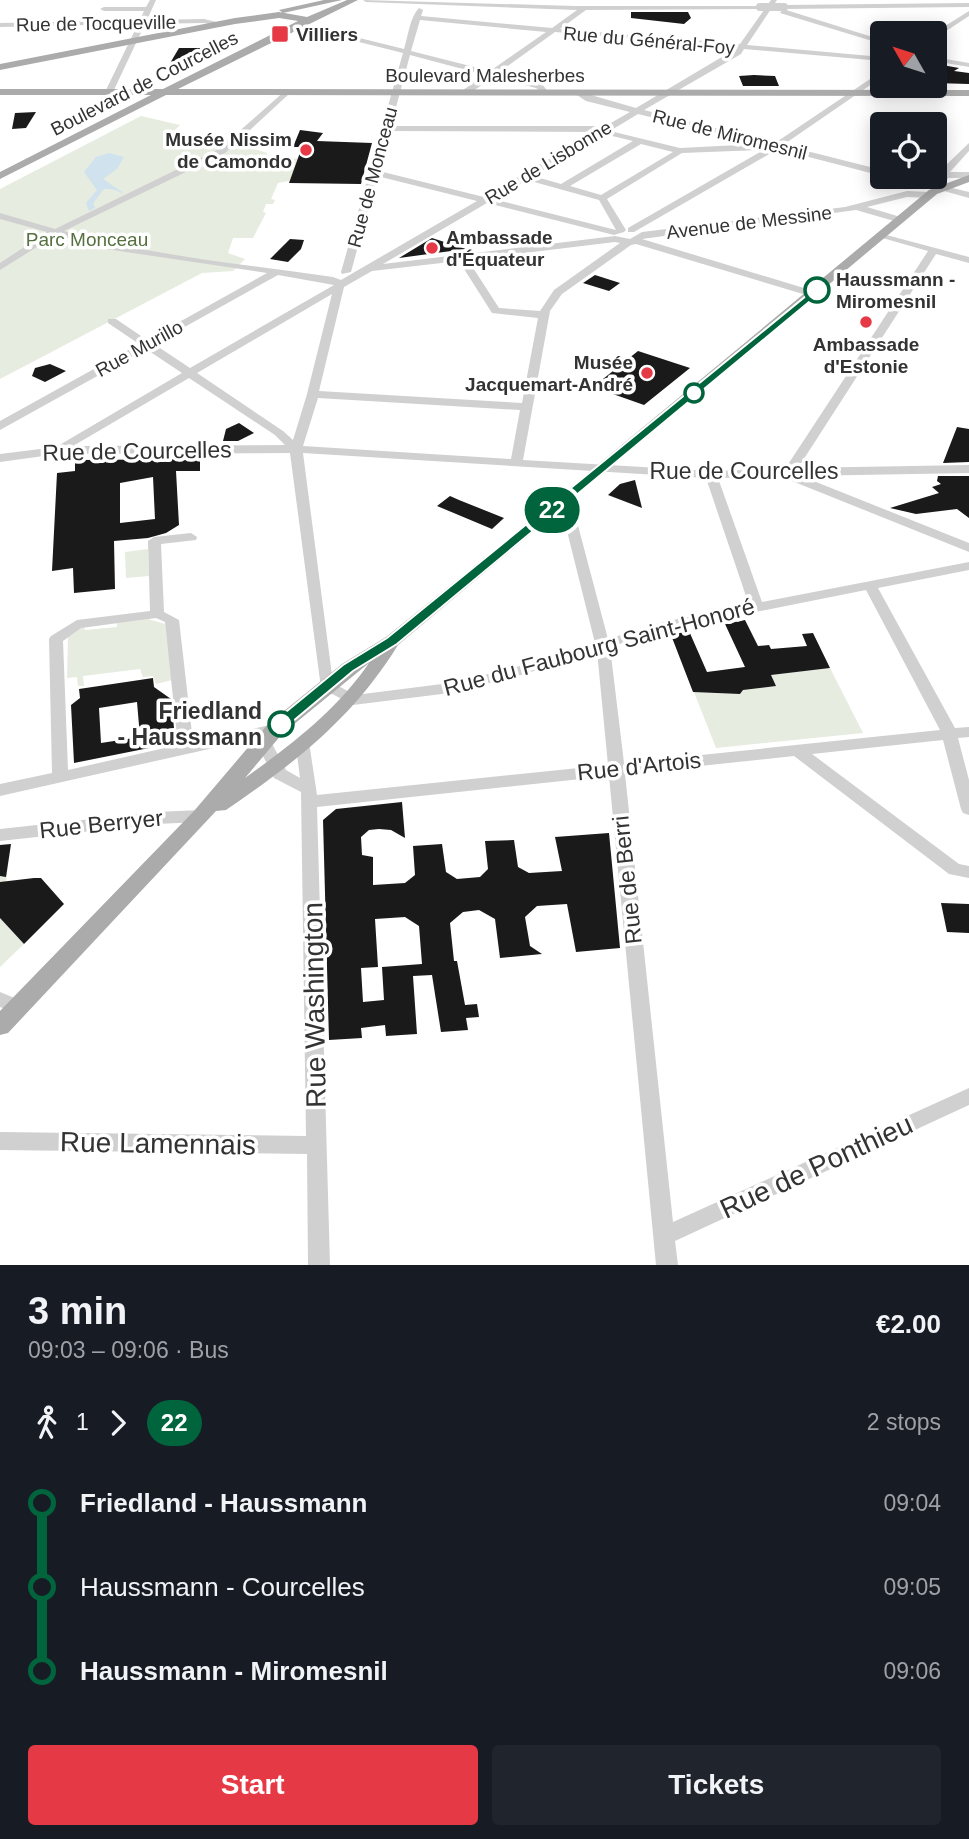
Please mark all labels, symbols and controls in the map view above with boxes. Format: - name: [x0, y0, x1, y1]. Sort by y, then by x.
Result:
- street label: Rue de Tocqueville: [16, 12, 176, 35]
- north arrow: [870, 21, 947, 98]
- map controls: [870, 21, 947, 189]
- street label: Rue du Général-Foy: [562, 23, 736, 59]
- marker: Villiers: [270, 24, 290, 44]
- place label: Villiers: [296, 24, 358, 45]
- street label: Boulevard de Courcelles: [47, 27, 241, 140]
- street label: Boulevard Malesherbes: [385, 65, 585, 86]
- street label: Rue de Monceau: [344, 105, 401, 250]
- street label: Rue de Miromesnil: [650, 105, 809, 164]
- button: locate: [870, 112, 947, 189]
- street label: Rue de Lisbonne: [481, 116, 615, 208]
- place label: Musée Nissim de Camondo: [165, 129, 292, 172]
- marker: Musée Nissim de Camondo: [298, 142, 314, 158]
- street label: Avenue de Messine: [665, 202, 833, 243]
- place label: Ambassade d'Équateur: [446, 227, 553, 270]
- park label: Parc Monceau: [26, 229, 148, 250]
- marker: Ambassade d'Équateur: [424, 240, 440, 256]
- place label: Haussmann - Miromesnil: [836, 269, 955, 312]
- marker: Haussmann - Miromesnil: [804, 277, 830, 303]
- marker: Ambassade d'Estonie: [858, 314, 874, 330]
- street label: Rue Murillo: [92, 316, 186, 381]
- place label: Ambassade d'Estonie: [813, 334, 919, 377]
- place label: Musée Jacquemart-André: [465, 352, 633, 395]
- marker: Musée Jacquemart-André: [639, 365, 655, 381]
- unlabelled marker: [684, 383, 704, 403]
- street label: Rue de Courcelles: [42, 436, 232, 466]
- street label: Rue de Courcelles: [649, 458, 839, 484]
- line badge: 22: [520, 487, 584, 533]
- text: 22: [539, 496, 565, 523]
- street label: Rue du Faubourg Saint-Honoré: [441, 593, 757, 701]
- place label: Friedland - Haussmann: [118, 698, 262, 750]
- marker: Friedland - Haussmann: [268, 711, 294, 737]
- street label: Rue d'Artois: [576, 747, 702, 785]
- street label: Rue Berryer: [38, 805, 164, 843]
- street label: Rue de Berri: [607, 814, 647, 946]
- street label: Rue Washington: [297, 902, 332, 1108]
- street label: Rue de Ponthieu: [715, 1108, 917, 1225]
- street label: Rue Lamennais: [60, 1126, 256, 1161]
- text: 3 min: [28, 1290, 127, 1332]
- text: €2.00: [876, 1309, 941, 1339]
- text: 09:03 – 09:06 · Bus: [28, 1337, 229, 1363]
- icon: walk: [28, 1404, 66, 1442]
- icon: forward: [99, 1404, 137, 1442]
- text: 1: [76, 1409, 89, 1435]
- text: 22: [161, 1409, 188, 1436]
- text: 2 stops: [867, 1409, 941, 1435]
- text: Friedland - Haussmann: [80, 1488, 368, 1518]
- text: 09:04: [883, 1490, 941, 1516]
- text: Haussmann - Courcelles: [80, 1572, 365, 1602]
- text: 09:05: [883, 1574, 941, 1600]
- text: Haussmann - Miromesnil: [80, 1656, 388, 1686]
- text: 09:06: [883, 1658, 941, 1684]
- button: Start: [28, 1745, 478, 1825]
- button: Tickets: [492, 1745, 941, 1825]

